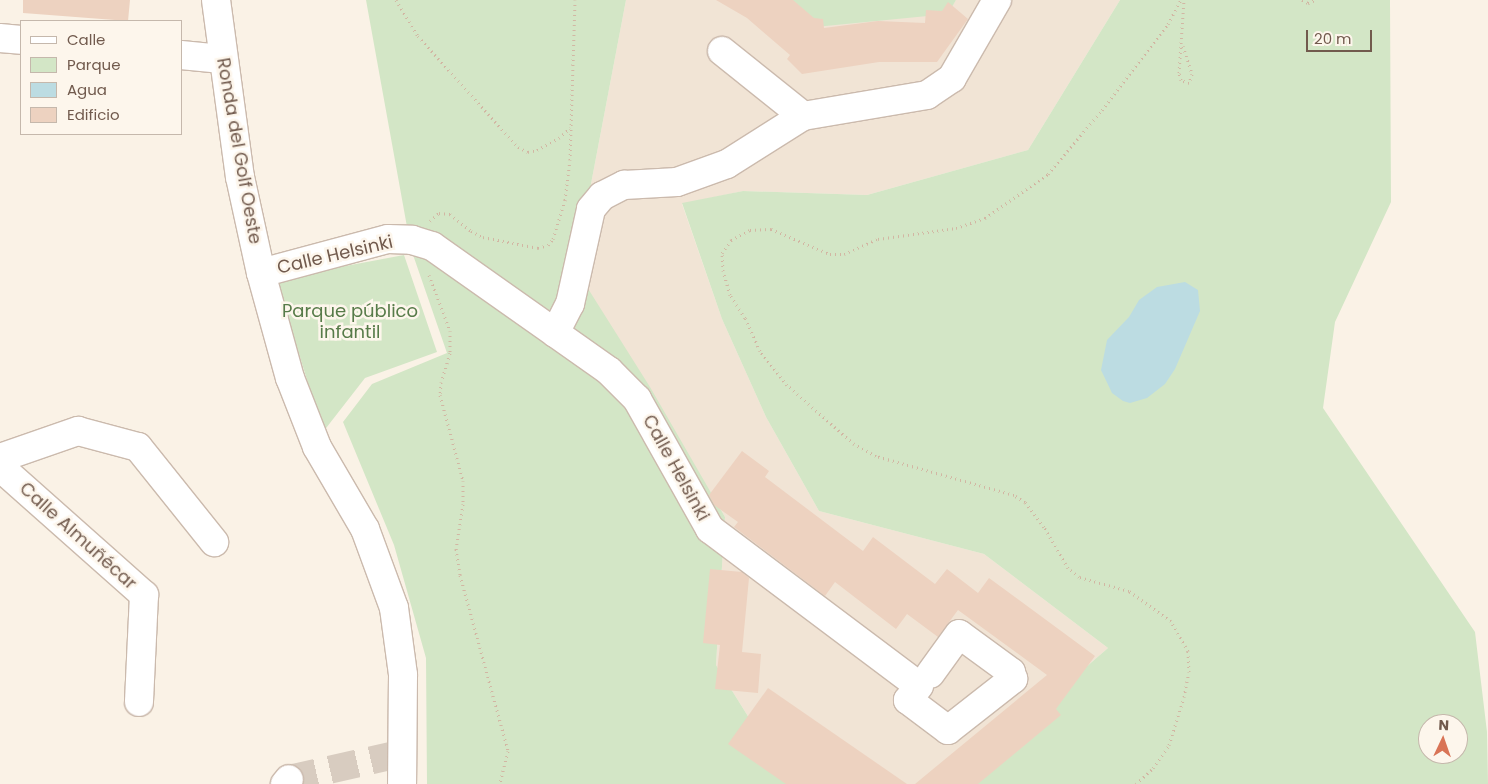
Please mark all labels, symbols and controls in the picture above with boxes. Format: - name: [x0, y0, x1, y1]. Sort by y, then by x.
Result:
- legend: [20, 20, 182, 135]
- scale bar: [1308, 20, 1374, 52]
- text: 20 m: [1314, 28, 1352, 49]
- text: Calle: [67, 29, 105, 50]
- text: Parque: [67, 54, 120, 75]
- street label: Ronda del Golf Oeste: [212, 56, 266, 246]
- text: Agua: [67, 79, 107, 100]
- text: Edificio: [67, 104, 120, 125]
- street label: Calle Helsinki: [275, 231, 395, 279]
- park label: Parque público infantil: [282, 301, 418, 344]
- street label: Calle Helsinki: [638, 411, 714, 525]
- street label: Calle Almuñécar: [15, 478, 141, 594]
- north arrow: [1418, 714, 1468, 764]
- text: N: [1438, 715, 1450, 735]

